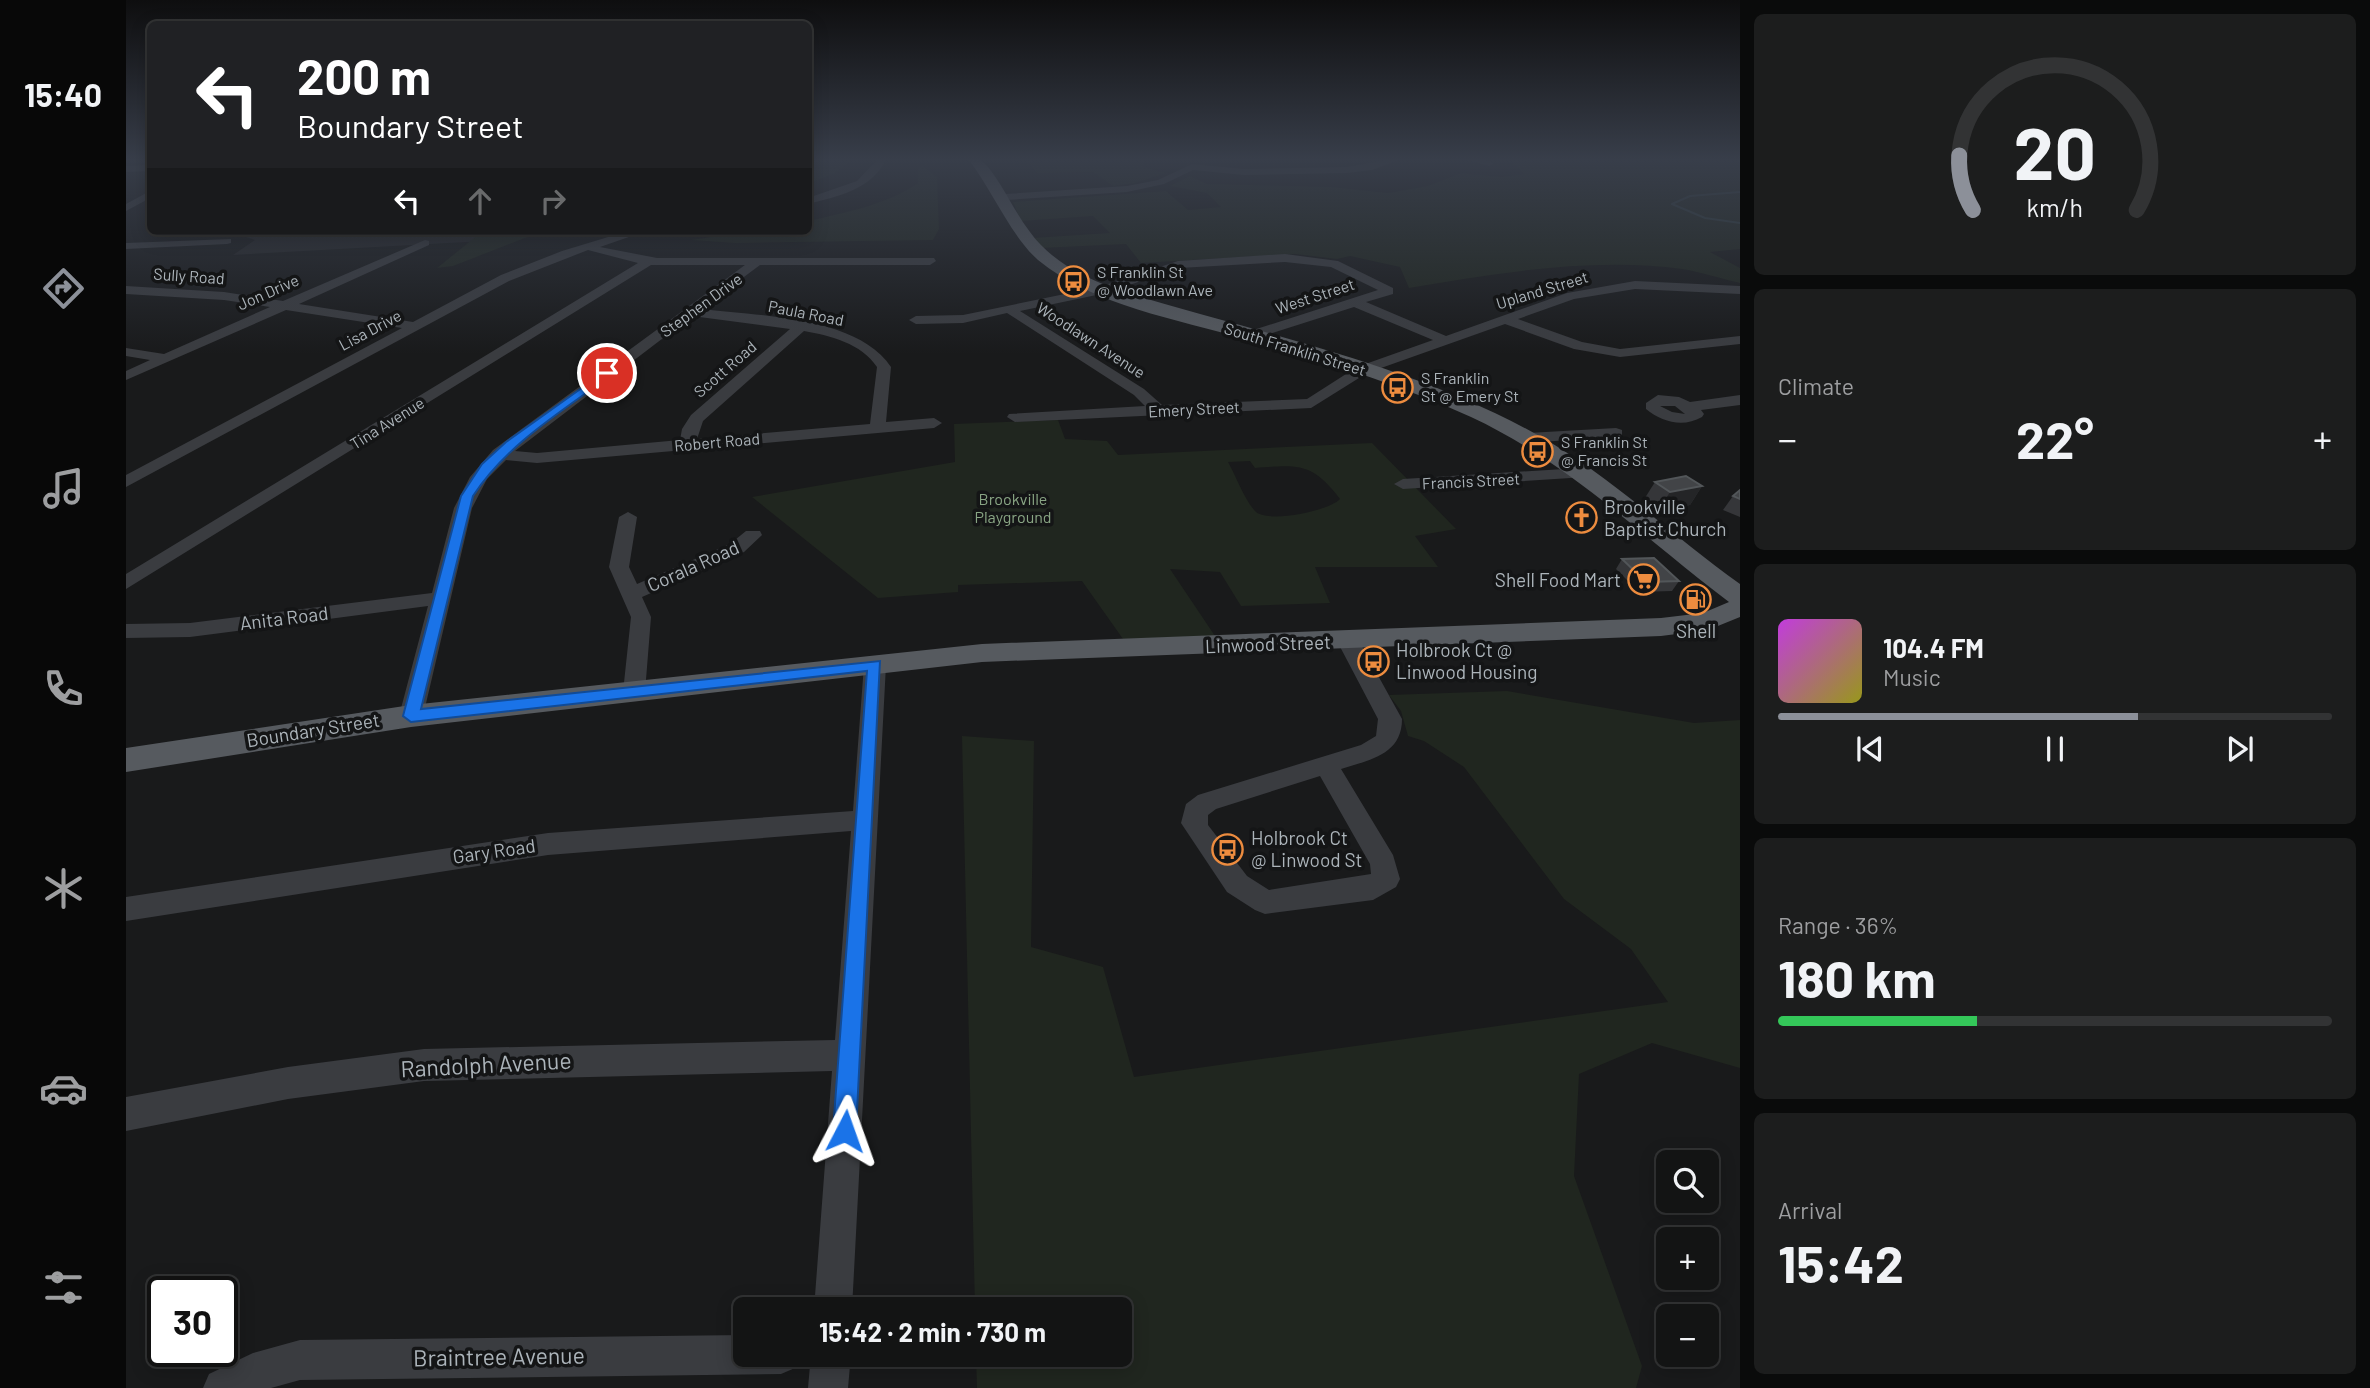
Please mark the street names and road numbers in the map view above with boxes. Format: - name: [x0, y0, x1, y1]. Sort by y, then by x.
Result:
- street label: Sully Road: [153, 264, 225, 287]
- street label: Upland Street: [1494, 267, 1590, 313]
- street label: Stephen Drive: [656, 268, 745, 341]
- street label: Jon Drive: [234, 270, 302, 314]
- street label: West Street: [1273, 274, 1357, 317]
- street label: Paula Road: [767, 296, 846, 329]
- street label: Woodlawn Avenue: [1034, 297, 1149, 382]
- street label: Lisa Drive: [335, 305, 404, 354]
- street label: South Franklin Street: [1222, 318, 1368, 379]
- street label: Scott Road: [690, 336, 760, 401]
- street label: Tina Avenue: [346, 392, 427, 453]
- street label: Emery Street: [1148, 397, 1240, 420]
- street label: Robert Road: [673, 428, 761, 455]
- street label: Francis Street: [1421, 468, 1521, 493]
- street label: Corala Road: [643, 535, 742, 596]
- street label: Anita Road: [238, 601, 330, 634]
- street label: Linwood Street: [1205, 630, 1331, 657]
- street label: Boundary Street: [245, 708, 381, 751]
- street label: Gary Road: [451, 833, 537, 868]
- street label: Randolph Avenue: [400, 1046, 572, 1082]
- street label: Braintree Avenue: [413, 1341, 585, 1371]

